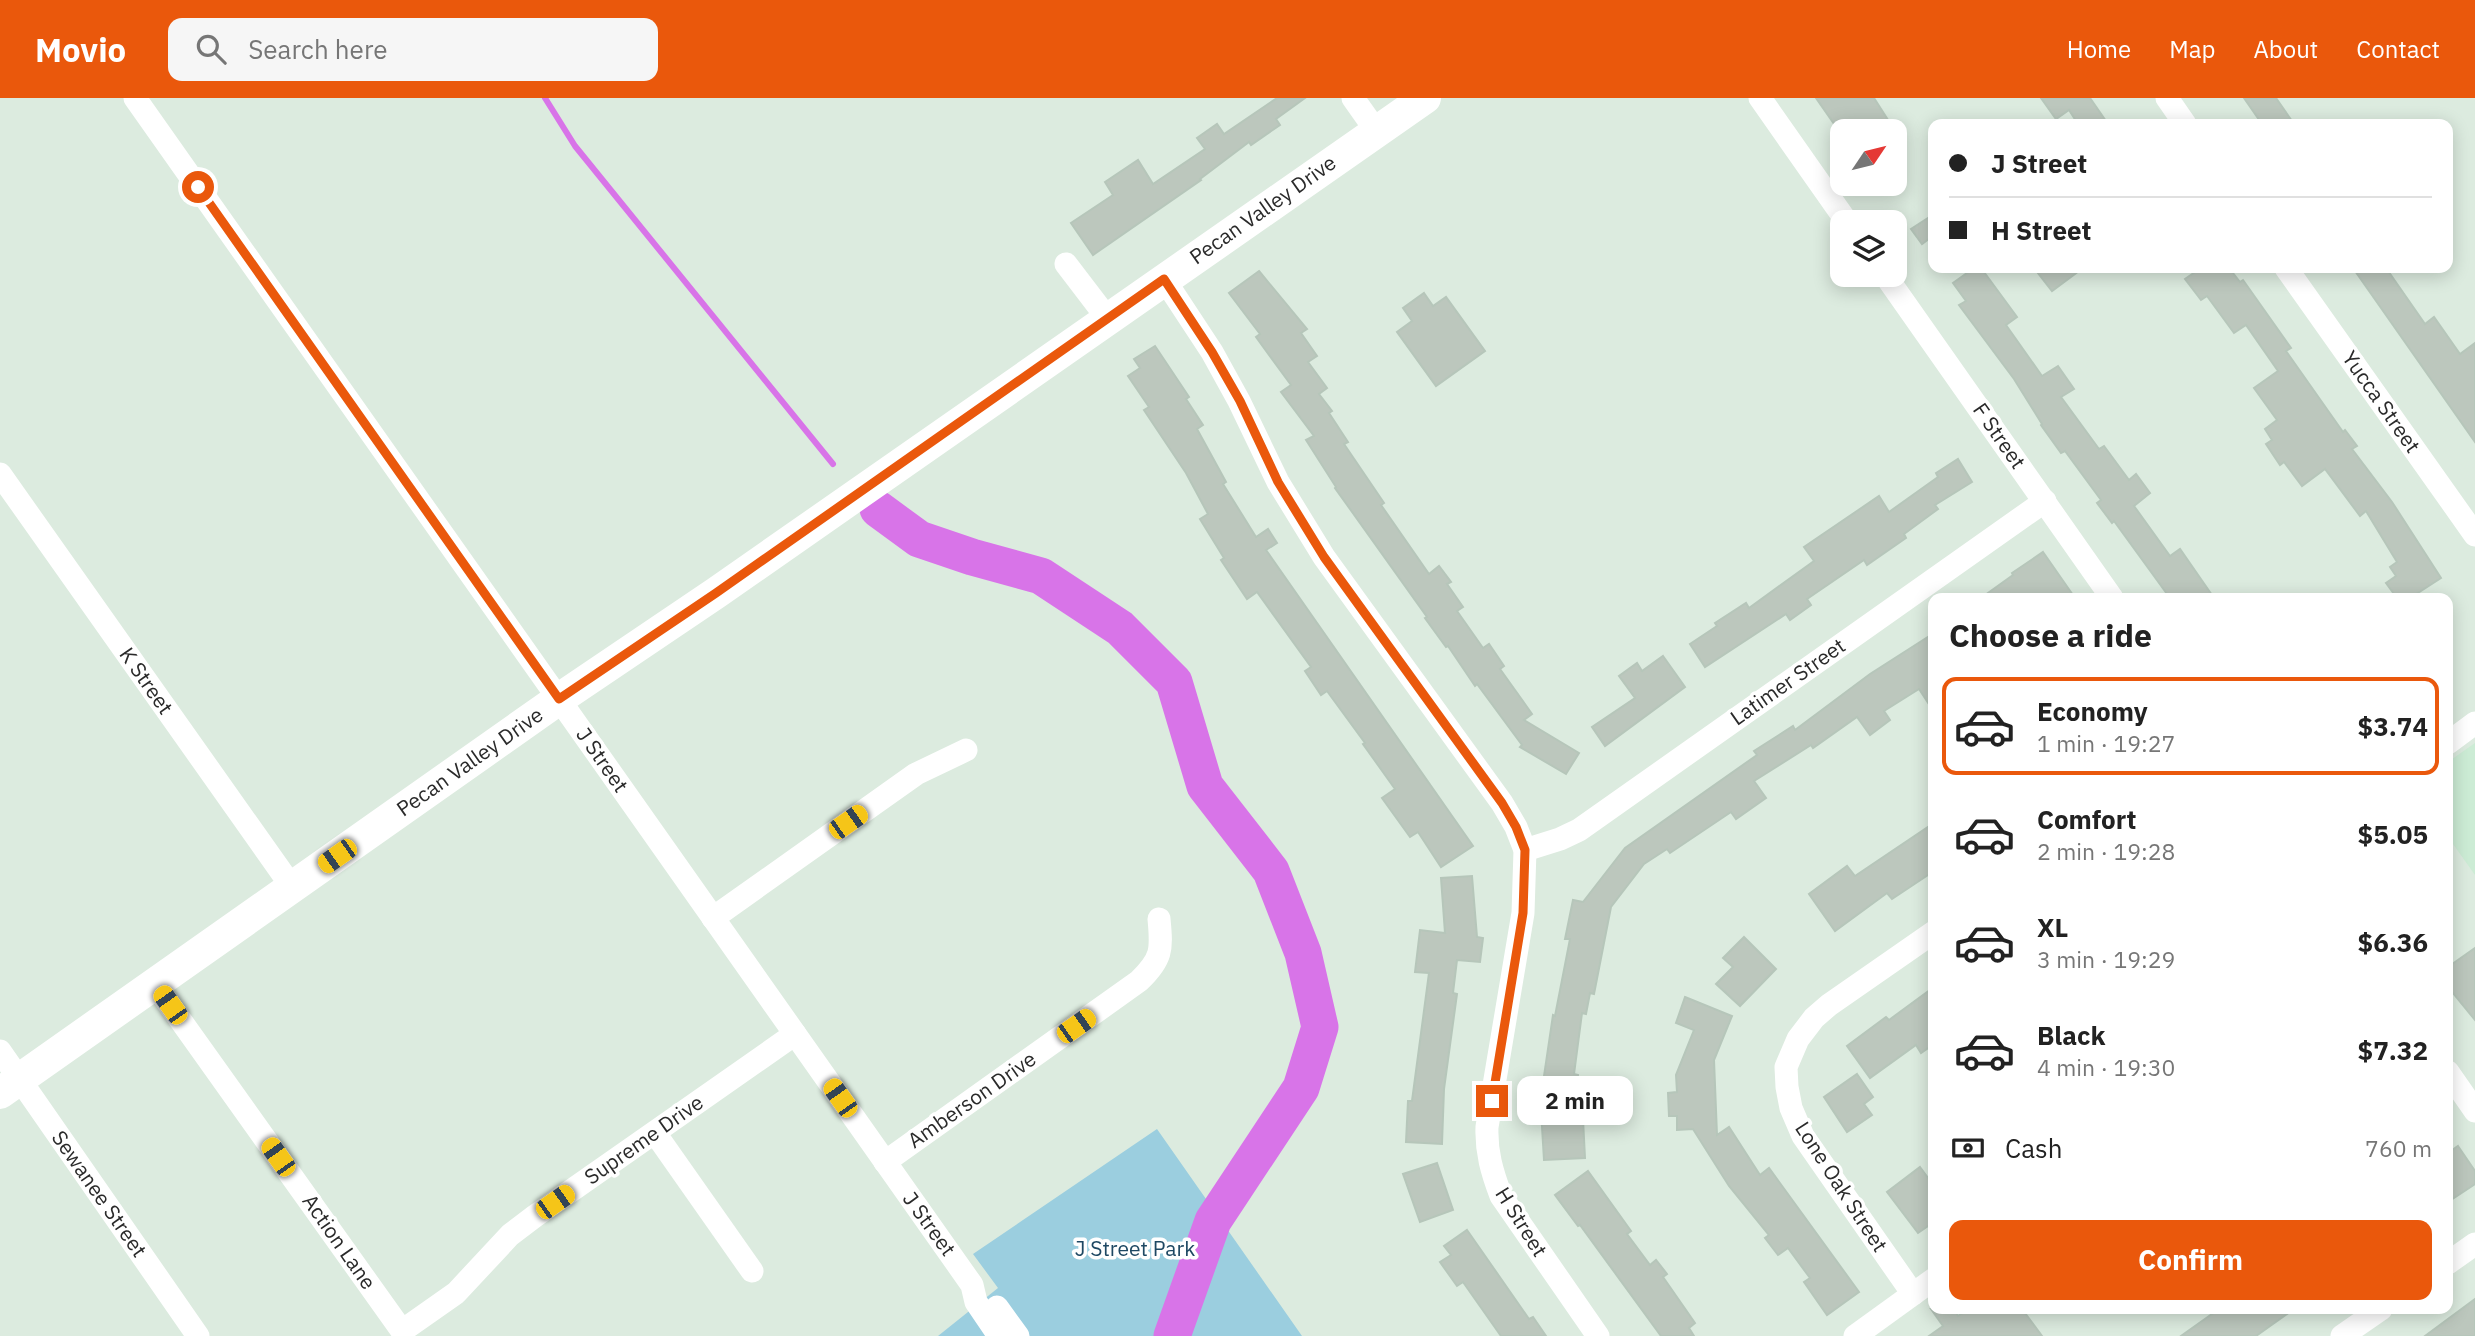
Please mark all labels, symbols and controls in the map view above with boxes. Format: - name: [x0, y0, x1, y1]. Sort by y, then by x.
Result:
- search box: [168, 18, 658, 81]
- text: Movio: [35, 28, 126, 71]
- icon: search: [192, 30, 230, 68]
- text: Search here: [248, 32, 388, 66]
- text: Home: [2067, 33, 2131, 65]
- text: Map: [2169, 33, 2215, 65]
- text: About: [2253, 33, 2318, 65]
- text: Contact: [2356, 33, 2440, 65]
- north arrow: [1830, 119, 1908, 196]
- map controls: [1830, 119, 1907, 287]
- text: J Street: [1991, 146, 2087, 180]
- street label: Pecan Valley Drive: [1184, 148, 1341, 270]
- route start: [182, 171, 214, 203]
- button: layers: [1830, 210, 1907, 287]
- text: H Street: [1991, 213, 2092, 247]
- street label: Yucca Street: [2336, 345, 2427, 458]
- street label: F Street: [1967, 397, 2033, 474]
- text: Choose a ride: [1949, 614, 2152, 656]
- street label: Latimer Street: [1724, 631, 1851, 731]
- street label: K Street: [114, 641, 180, 720]
- text: Economy: [2037, 694, 2148, 728]
- icon: car: [1953, 695, 2016, 758]
- street label: Pecan Valley Drive: [391, 700, 548, 822]
- text: $3.74: [2358, 709, 2428, 743]
- street label: J Street: [570, 721, 635, 797]
- text: 1 min · 19:27: [2037, 728, 2175, 758]
- car: [825, 801, 872, 843]
- text: Comfort: [2037, 802, 2136, 836]
- icon: car: [1953, 803, 2016, 866]
- text: $5.05: [2358, 817, 2428, 851]
- car: [314, 835, 361, 877]
- text: 2 min · 19:28: [2037, 836, 2175, 866]
- text: XL: [2037, 910, 2068, 944]
- icon: car: [1953, 911, 2016, 974]
- text: $6.36: [2358, 925, 2428, 959]
- text: 3 min · 19:29: [2037, 944, 2175, 974]
- car: [150, 982, 191, 1028]
- car: [1053, 1005, 1100, 1047]
- text: Black: [2037, 1018, 2105, 1052]
- icon: car: [1953, 1019, 2016, 1082]
- text: $7.32: [2358, 1033, 2428, 1067]
- street label: Amberson Drive: [902, 1044, 1041, 1154]
- text: 4 min · 19:30: [2037, 1052, 2175, 1082]
- car: [820, 1075, 861, 1121]
- callout: 2 min: [1516, 1076, 1632, 1126]
- route end: [1476, 1085, 1508, 1117]
- text: 2 min: [1545, 1085, 1605, 1115]
- street label: Supreme Drive: [578, 1088, 708, 1191]
- street label: Lone Oak Street: [1789, 1116, 1894, 1257]
- street label: Sewanee Street: [46, 1125, 154, 1262]
- icon: cash: [1949, 1129, 1987, 1167]
- text: Cash: [2005, 1131, 2062, 1165]
- text: 760 m: [2365, 1133, 2432, 1163]
- car: [258, 1134, 299, 1180]
- car: [532, 1181, 579, 1223]
- street label: H Street: [1489, 1181, 1554, 1262]
- street label: J Street: [897, 1186, 963, 1261]
- street label: Action Lane: [297, 1188, 383, 1295]
- button: Confirm: [1949, 1220, 2432, 1300]
- park label: J Street Park: [1075, 1234, 1195, 1262]

